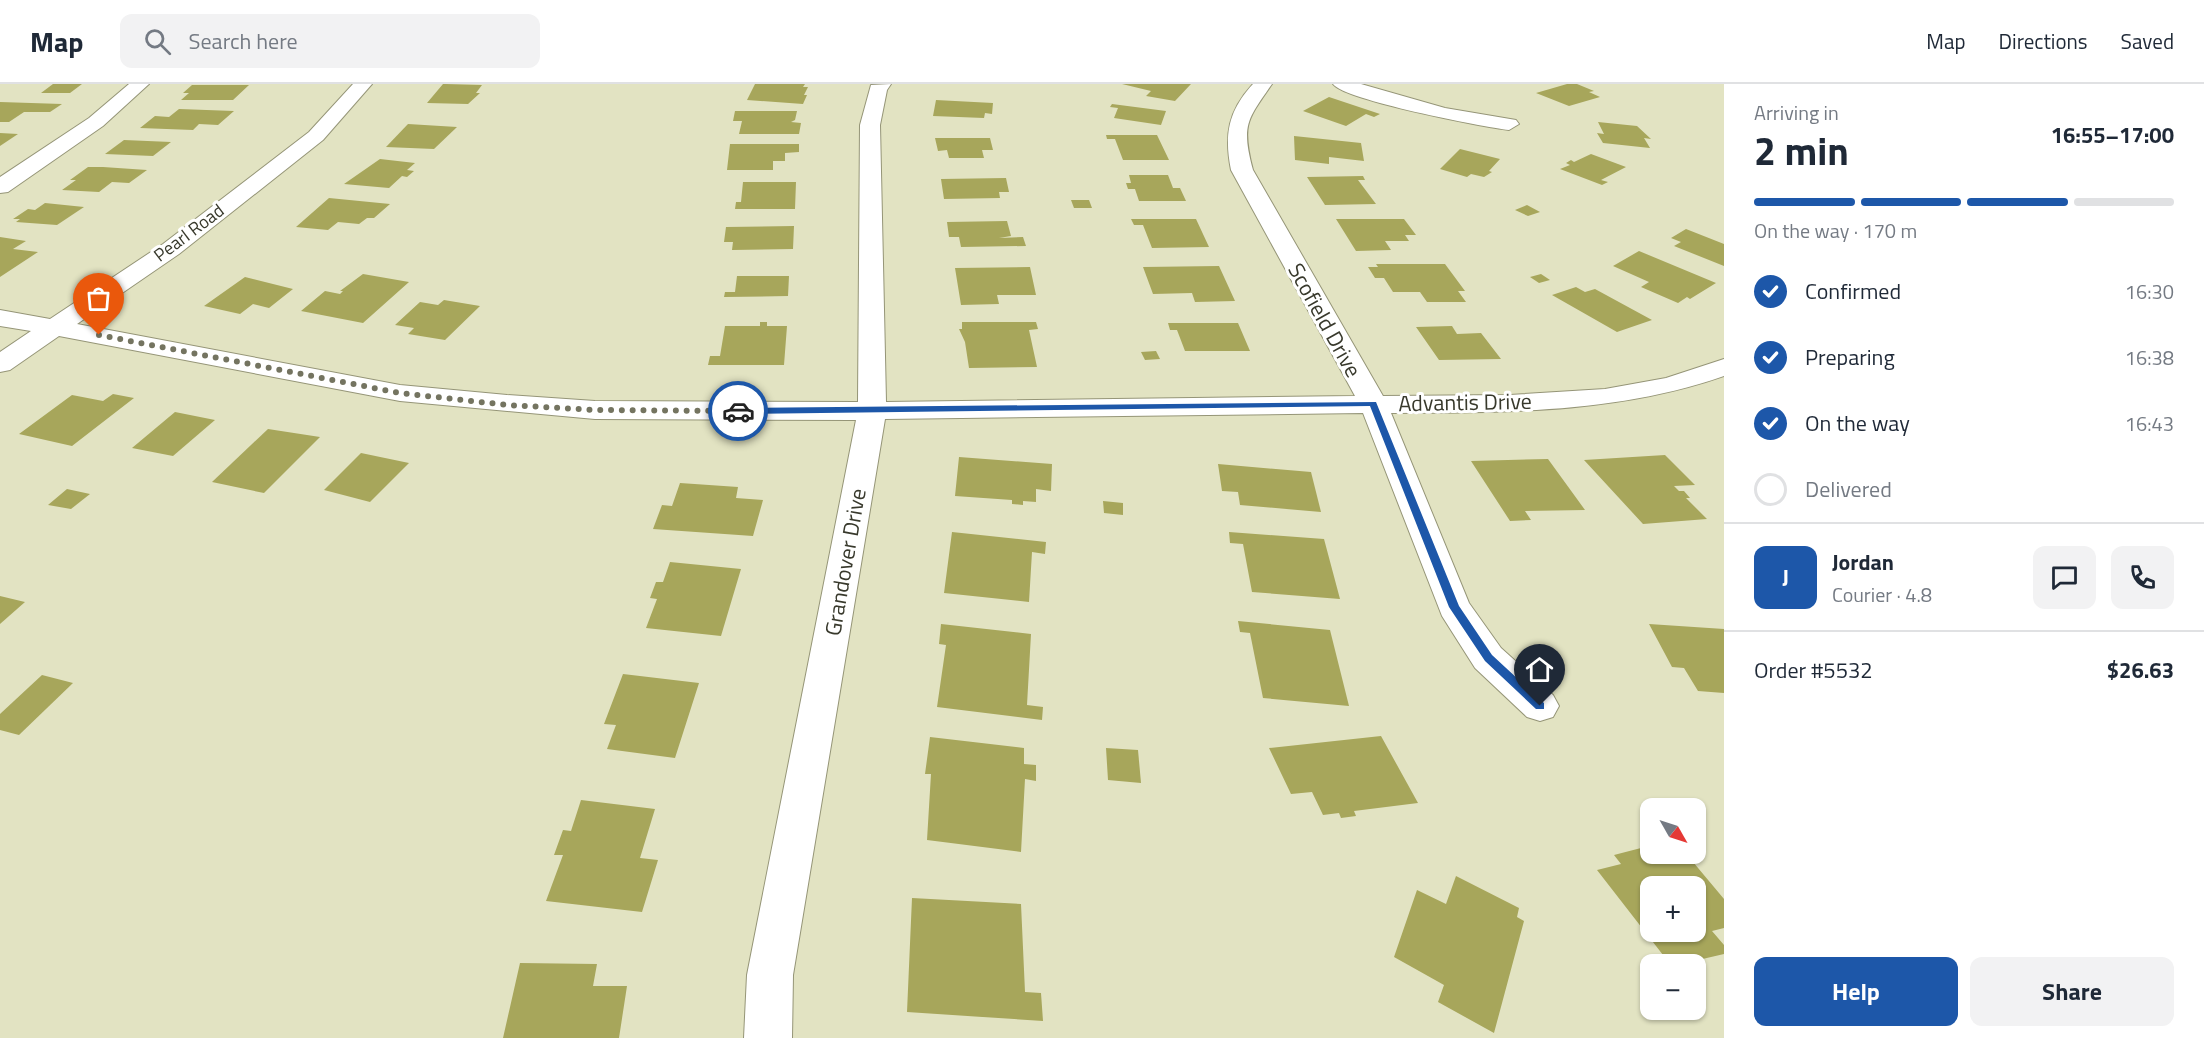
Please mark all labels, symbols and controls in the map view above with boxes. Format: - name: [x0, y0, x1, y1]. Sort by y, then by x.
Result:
- search box: [120, 14, 540, 68]
- text: Map: [30, 20, 84, 63]
- text: Search here: [189, 24, 298, 58]
- icon: search: [141, 25, 174, 58]
- text: Map: [1926, 25, 1966, 57]
- text: Directions: [1999, 25, 2088, 57]
- text: Saved: [2121, 25, 2174, 57]
- text: Arriving in: [1754, 97, 1839, 128]
- text: 16:55–17:00: [2051, 118, 2174, 152]
- text: 2 min: [1754, 121, 1849, 180]
- street label: Pearl Road: [148, 197, 230, 268]
- text: On the way · 170 m: [1754, 215, 1917, 246]
- street label: Scofield Drive: [1280, 257, 1370, 383]
- pin: [73, 273, 124, 335]
- text: Confirmed: [1805, 274, 1901, 308]
- icon: check: [1754, 275, 1787, 308]
- text: 16:30: [2125, 276, 2174, 307]
- icon: bag: [82, 282, 115, 315]
- text: Preparing: [1805, 340, 1895, 374]
- icon: check: [1754, 341, 1787, 374]
- text: 16:38: [2125, 342, 2174, 373]
- courier: [708, 381, 768, 441]
- street label: Advantis Drive: [1398, 384, 1532, 420]
- icon: car: [722, 395, 755, 428]
- text: On the way: [1805, 406, 1910, 440]
- icon: check: [1754, 407, 1787, 440]
- text: 16:43: [2125, 408, 2174, 439]
- text: Delivered: [1805, 472, 1892, 506]
- street label: Grandover Drive: [815, 486, 875, 638]
- text: Jordan: [1832, 545, 1894, 579]
- button: chat: [2033, 546, 2096, 609]
- button: phone: [2111, 546, 2174, 609]
- text: J: [1782, 560, 1789, 594]
- text: Courier · 4.8: [1832, 579, 1932, 610]
- pin: [1514, 644, 1565, 706]
- icon: home: [1523, 653, 1556, 686]
- text: Order #5532: [1754, 653, 1873, 687]
- text: $26.63: [2107, 653, 2174, 687]
- north arrow: [1640, 798, 1706, 864]
- map controls: [1640, 798, 1706, 1020]
- button: +: [1640, 876, 1706, 942]
- button: −: [1640, 954, 1706, 1020]
- button: Help: [1754, 957, 1958, 1026]
- button: Share: [1970, 957, 2174, 1026]

